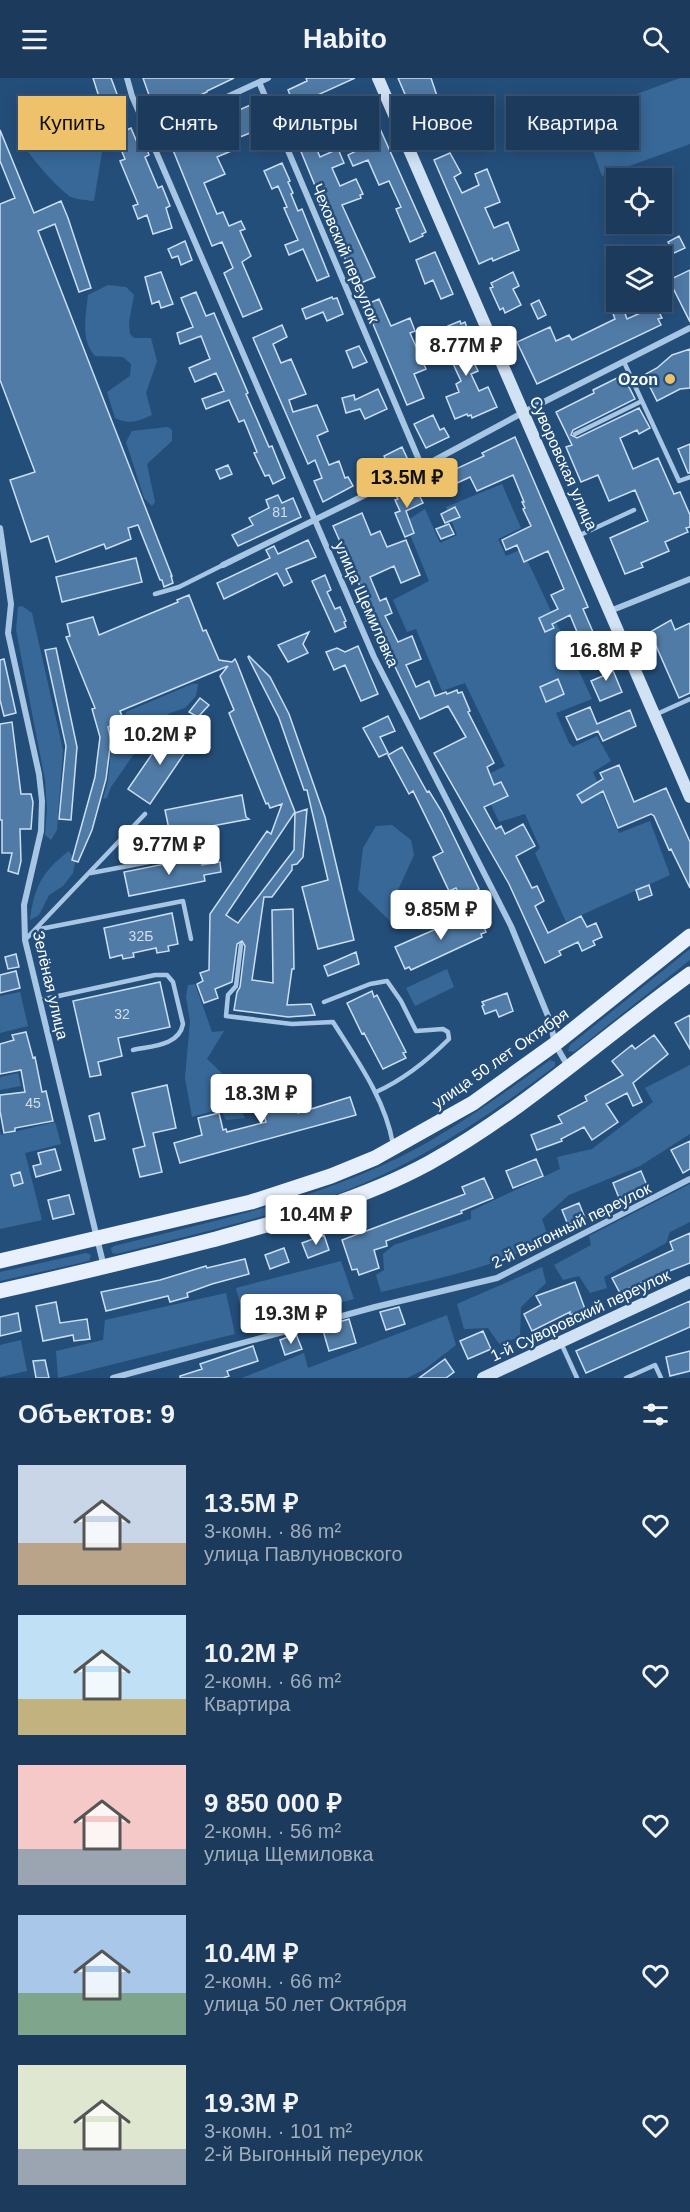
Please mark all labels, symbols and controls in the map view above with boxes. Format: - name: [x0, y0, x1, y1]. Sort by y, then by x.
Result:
- icon: menu: [18, 23, 51, 56]
- icon: search: [639, 23, 672, 56]
- text: Habito: [303, 24, 387, 54]
- chip: Купить: [18, 96, 126, 150]
- chip: Снять: [138, 96, 239, 150]
- chip: Фильтры: [251, 96, 379, 150]
- chip: Новое: [391, 96, 494, 150]
- chip: Квартира: [506, 96, 639, 150]
- map controls: [606, 168, 672, 312]
- button: locate: [606, 168, 672, 234]
- street label: Чеховский переулок: [308, 181, 383, 326]
- button: layers: [606, 246, 672, 312]
- pin: 8.77M ₽: [411, 326, 521, 377]
- text: 8.77M ₽: [430, 334, 502, 356]
- place label: Ozon: [618, 371, 658, 388]
- marker: Ozon: [663, 372, 677, 386]
- street label: Суворовская улица: [526, 394, 601, 533]
- pin: 13.5M ₽: [352, 458, 462, 509]
- text: 13.5M ₽: [371, 466, 443, 488]
- house number: 81: [272, 504, 288, 520]
- street label: улица Щемиловка: [331, 539, 402, 670]
- pin: 16.8M ₽: [551, 631, 661, 682]
- text: 16.8M ₽: [570, 639, 642, 661]
- pin: 10.2M ₽: [105, 715, 215, 766]
- text: 10.2M ₽: [124, 723, 196, 745]
- pin: 9.77M ₽: [114, 825, 224, 876]
- text: 9.77M ₽: [133, 833, 205, 855]
- pin: 9.85M ₽: [386, 890, 496, 941]
- text: 9.85M ₽: [405, 898, 477, 920]
- house number: 32Б: [129, 928, 153, 944]
- street label: Зелёная улица: [30, 929, 71, 1041]
- street label: улица 50 лет Октября: [429, 1005, 572, 1112]
- house number: 32: [114, 1006, 130, 1022]
- pin: 18.3M ₽: [206, 1074, 316, 1125]
- text: 18.3M ₽: [225, 1082, 297, 1104]
- house number: 45: [25, 1095, 41, 1111]
- street label: 2-й Выгонный переулок: [489, 1179, 654, 1271]
- pin: 10.4M ₽: [261, 1195, 371, 1246]
- text: 10.4M ₽: [280, 1203, 352, 1225]
- street label: 1-й Суворовский переулок: [488, 1266, 674, 1365]
- pin: 19.3M ₽: [236, 1294, 346, 1345]
- text: 19.3M ₽: [255, 1302, 327, 1324]
- icon: filters: [639, 1398, 672, 1431]
- text: Объектов: 9: [18, 1399, 175, 1429]
- text: 13.5M ₽: [204, 1488, 299, 1518]
- icon: home: [66, 1489, 138, 1561]
- icon: heart: [639, 1509, 672, 1542]
- text: 3-комн. · 86 m²: [204, 1520, 341, 1542]
- text: улица Павлуновского: [204, 1543, 403, 1565]
- text: 10.2M ₽: [204, 1638, 299, 1668]
- icon: home: [66, 1639, 138, 1711]
- icon: heart: [639, 1659, 672, 1692]
- text: 2-комн. · 66 m²: [204, 1670, 341, 1692]
- text: Квартира: [204, 1693, 290, 1715]
- text: 9 850 000 ₽: [204, 1788, 342, 1818]
- icon: home: [66, 1789, 138, 1861]
- icon: heart: [639, 1809, 672, 1842]
- text: 2-комн. · 56 m²: [204, 1820, 341, 1842]
- text: улица Щемиловка: [204, 1843, 373, 1865]
- text: 10.4M ₽: [204, 1938, 299, 1968]
- icon: home: [66, 1939, 138, 2011]
- icon: heart: [639, 1959, 672, 1992]
- text: 2-комн. · 66 m²: [204, 1970, 341, 1992]
- text: улица 50 лет Октября: [204, 1993, 407, 2015]
- text: 19.3M ₽: [204, 2088, 299, 2118]
- icon: home: [66, 2089, 138, 2161]
- icon: heart: [639, 2109, 672, 2142]
- text: 3-комн. · 101 m²: [204, 2120, 352, 2142]
- text: 2-й Выгонный переулок: [204, 2143, 423, 2165]

